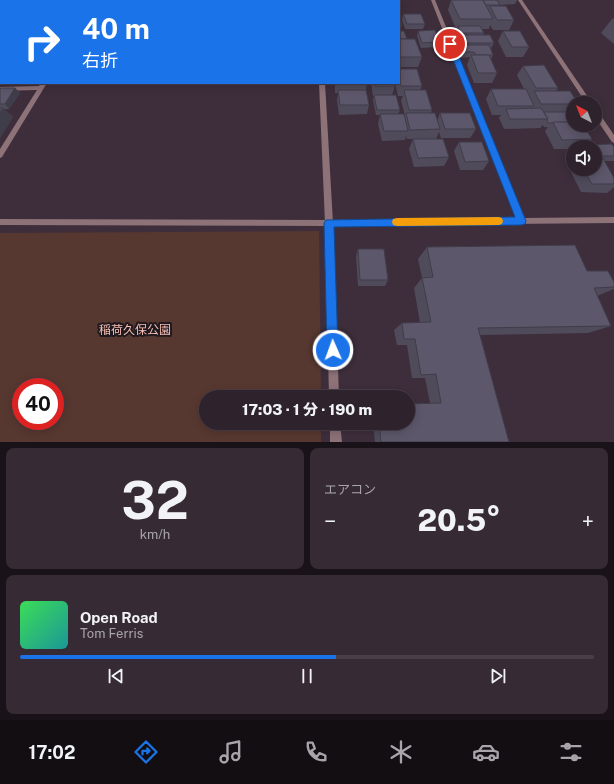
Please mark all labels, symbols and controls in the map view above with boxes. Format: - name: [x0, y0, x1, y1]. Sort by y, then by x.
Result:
- text: 40 m: [82, 12, 150, 45]
- icon: right: [16, 16, 68, 68]
- pin: [433, 27, 467, 61]
- icon: arrive: [439, 33, 461, 55]
- text: 右折: [82, 50, 118, 71]
- north arrow: [566, 96, 602, 132]
- map controls: [566, 96, 602, 176]
- button: sound: [566, 140, 602, 176]
- park label: 稲荷久保公園: [99, 323, 171, 337]
- position arrow: [312, 329, 354, 371]
- speed limit sign: 40: [12, 378, 64, 430]
- text: 17:03 · 1 分 · 190 m: [242, 401, 372, 418]
- text: 32: [121, 470, 189, 531]
- text: エアコン: [324, 482, 376, 497]
- text: 20.5°: [417, 502, 501, 538]
- text: −: [324, 508, 336, 534]
- text: +: [582, 508, 594, 534]
- text: km/h: [140, 527, 170, 542]
- text: Open Road: [80, 609, 158, 626]
- text: Tom Ferris: [80, 626, 143, 641]
- icon: previous: [105, 665, 127, 687]
- icon: pause: [296, 665, 318, 687]
- icon: next: [487, 665, 509, 687]
- icon: directions: [132, 738, 160, 766]
- icon: music: [217, 738, 245, 766]
- icon: phone: [302, 738, 330, 766]
- icon: climate: [387, 738, 415, 766]
- icon: car: [472, 738, 500, 766]
- icon: filters: [557, 738, 585, 766]
- text: 17:02: [29, 742, 75, 763]

